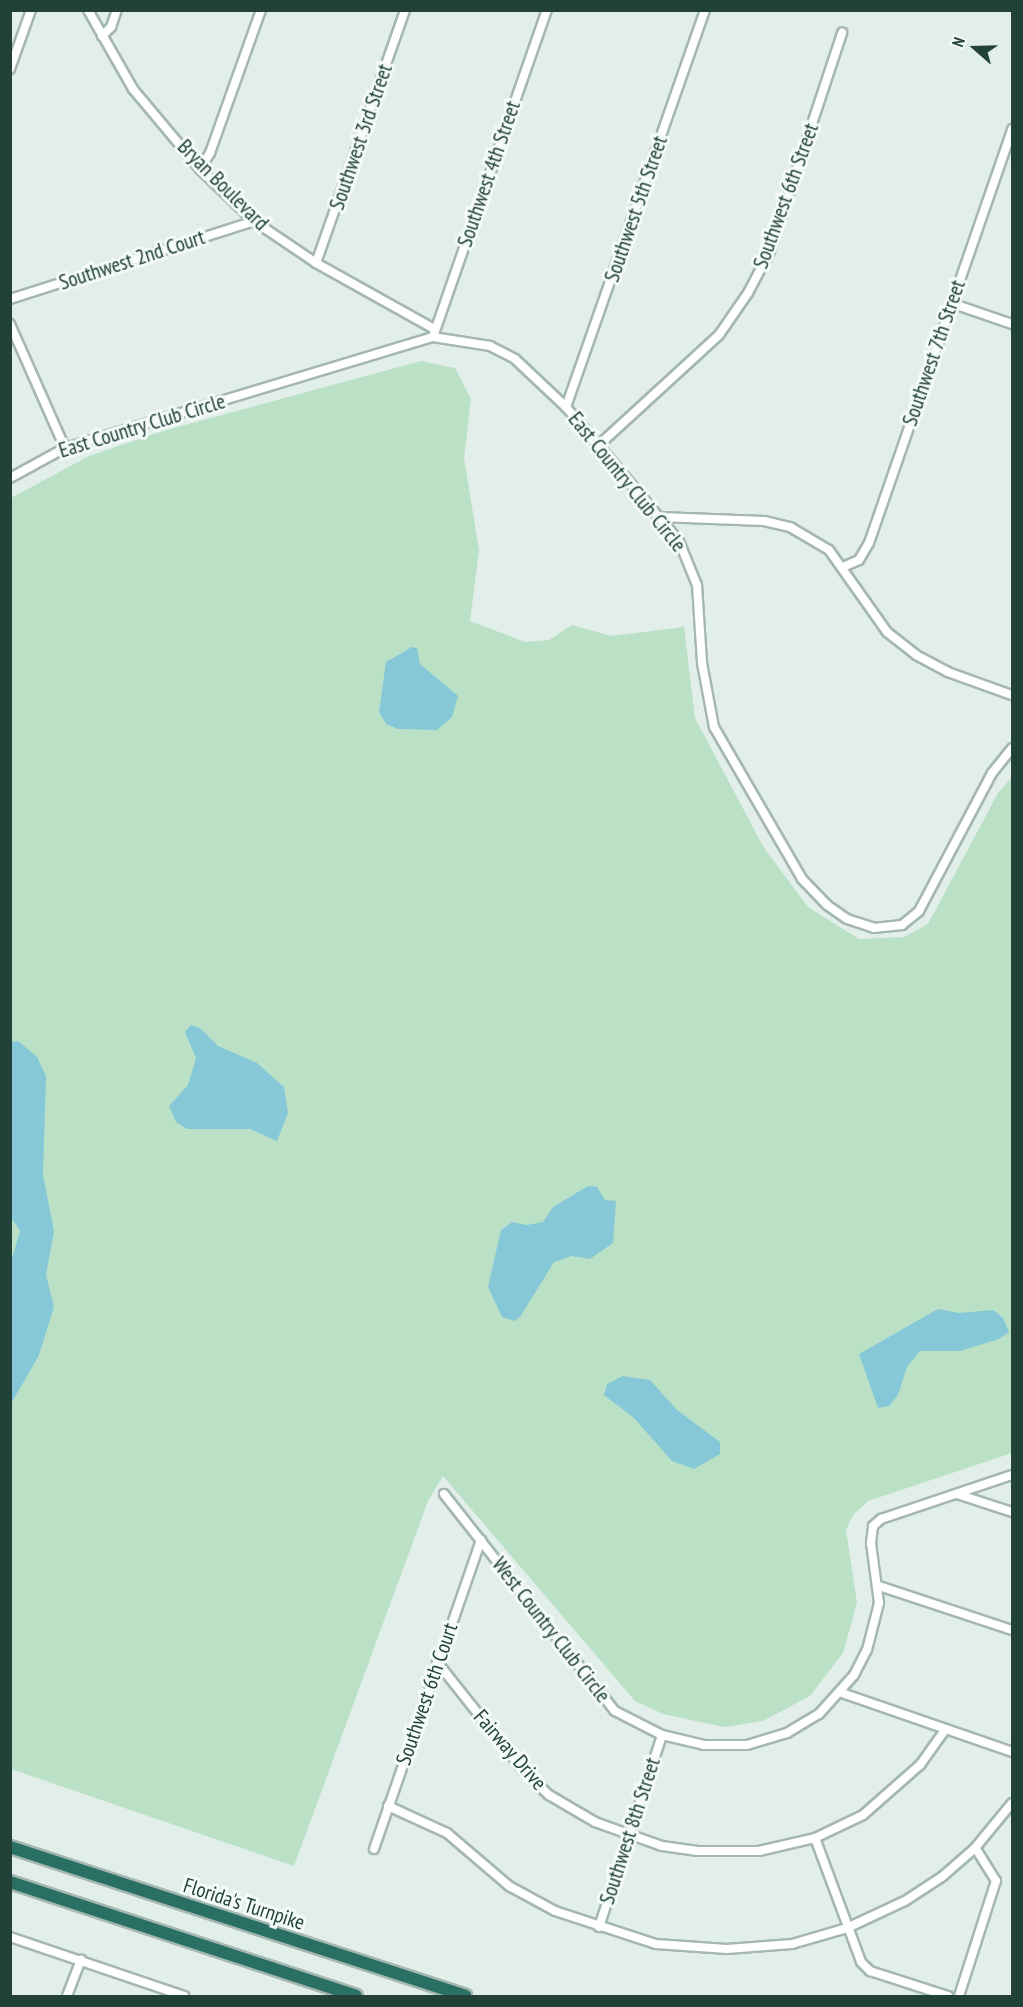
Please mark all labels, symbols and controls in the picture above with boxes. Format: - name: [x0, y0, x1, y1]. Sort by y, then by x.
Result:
- north arrow: [945, 18, 1005, 78]
- text: N: [947, 34, 969, 49]
- street label: Southwest 3rd Street: [324, 61, 398, 213]
- street label: Southwest 4th Street: [452, 98, 526, 250]
- street label: Southwest 6th Street: [748, 120, 824, 272]
- street label: Southwest 5th Street: [599, 133, 673, 285]
- street label: Bryan Boulevard: [172, 134, 274, 236]
- street label: Southwest 2nd Court: [56, 225, 208, 295]
- street label: Southwest 7th Street: [897, 277, 971, 429]
- street label: East Country Club Circle: [55, 389, 229, 463]
- street label: East Country Club Circle: [563, 407, 691, 557]
- street label: West Country Club Circle: [486, 1552, 616, 1708]
- street label: Southwest 6th Court: [391, 1620, 463, 1768]
- street label: Fairway Drive: [468, 1704, 552, 1796]
- street label: Southwest 8th Street: [594, 1754, 666, 1908]
- street label: Florida's Turnpike: [180, 1872, 308, 1936]

